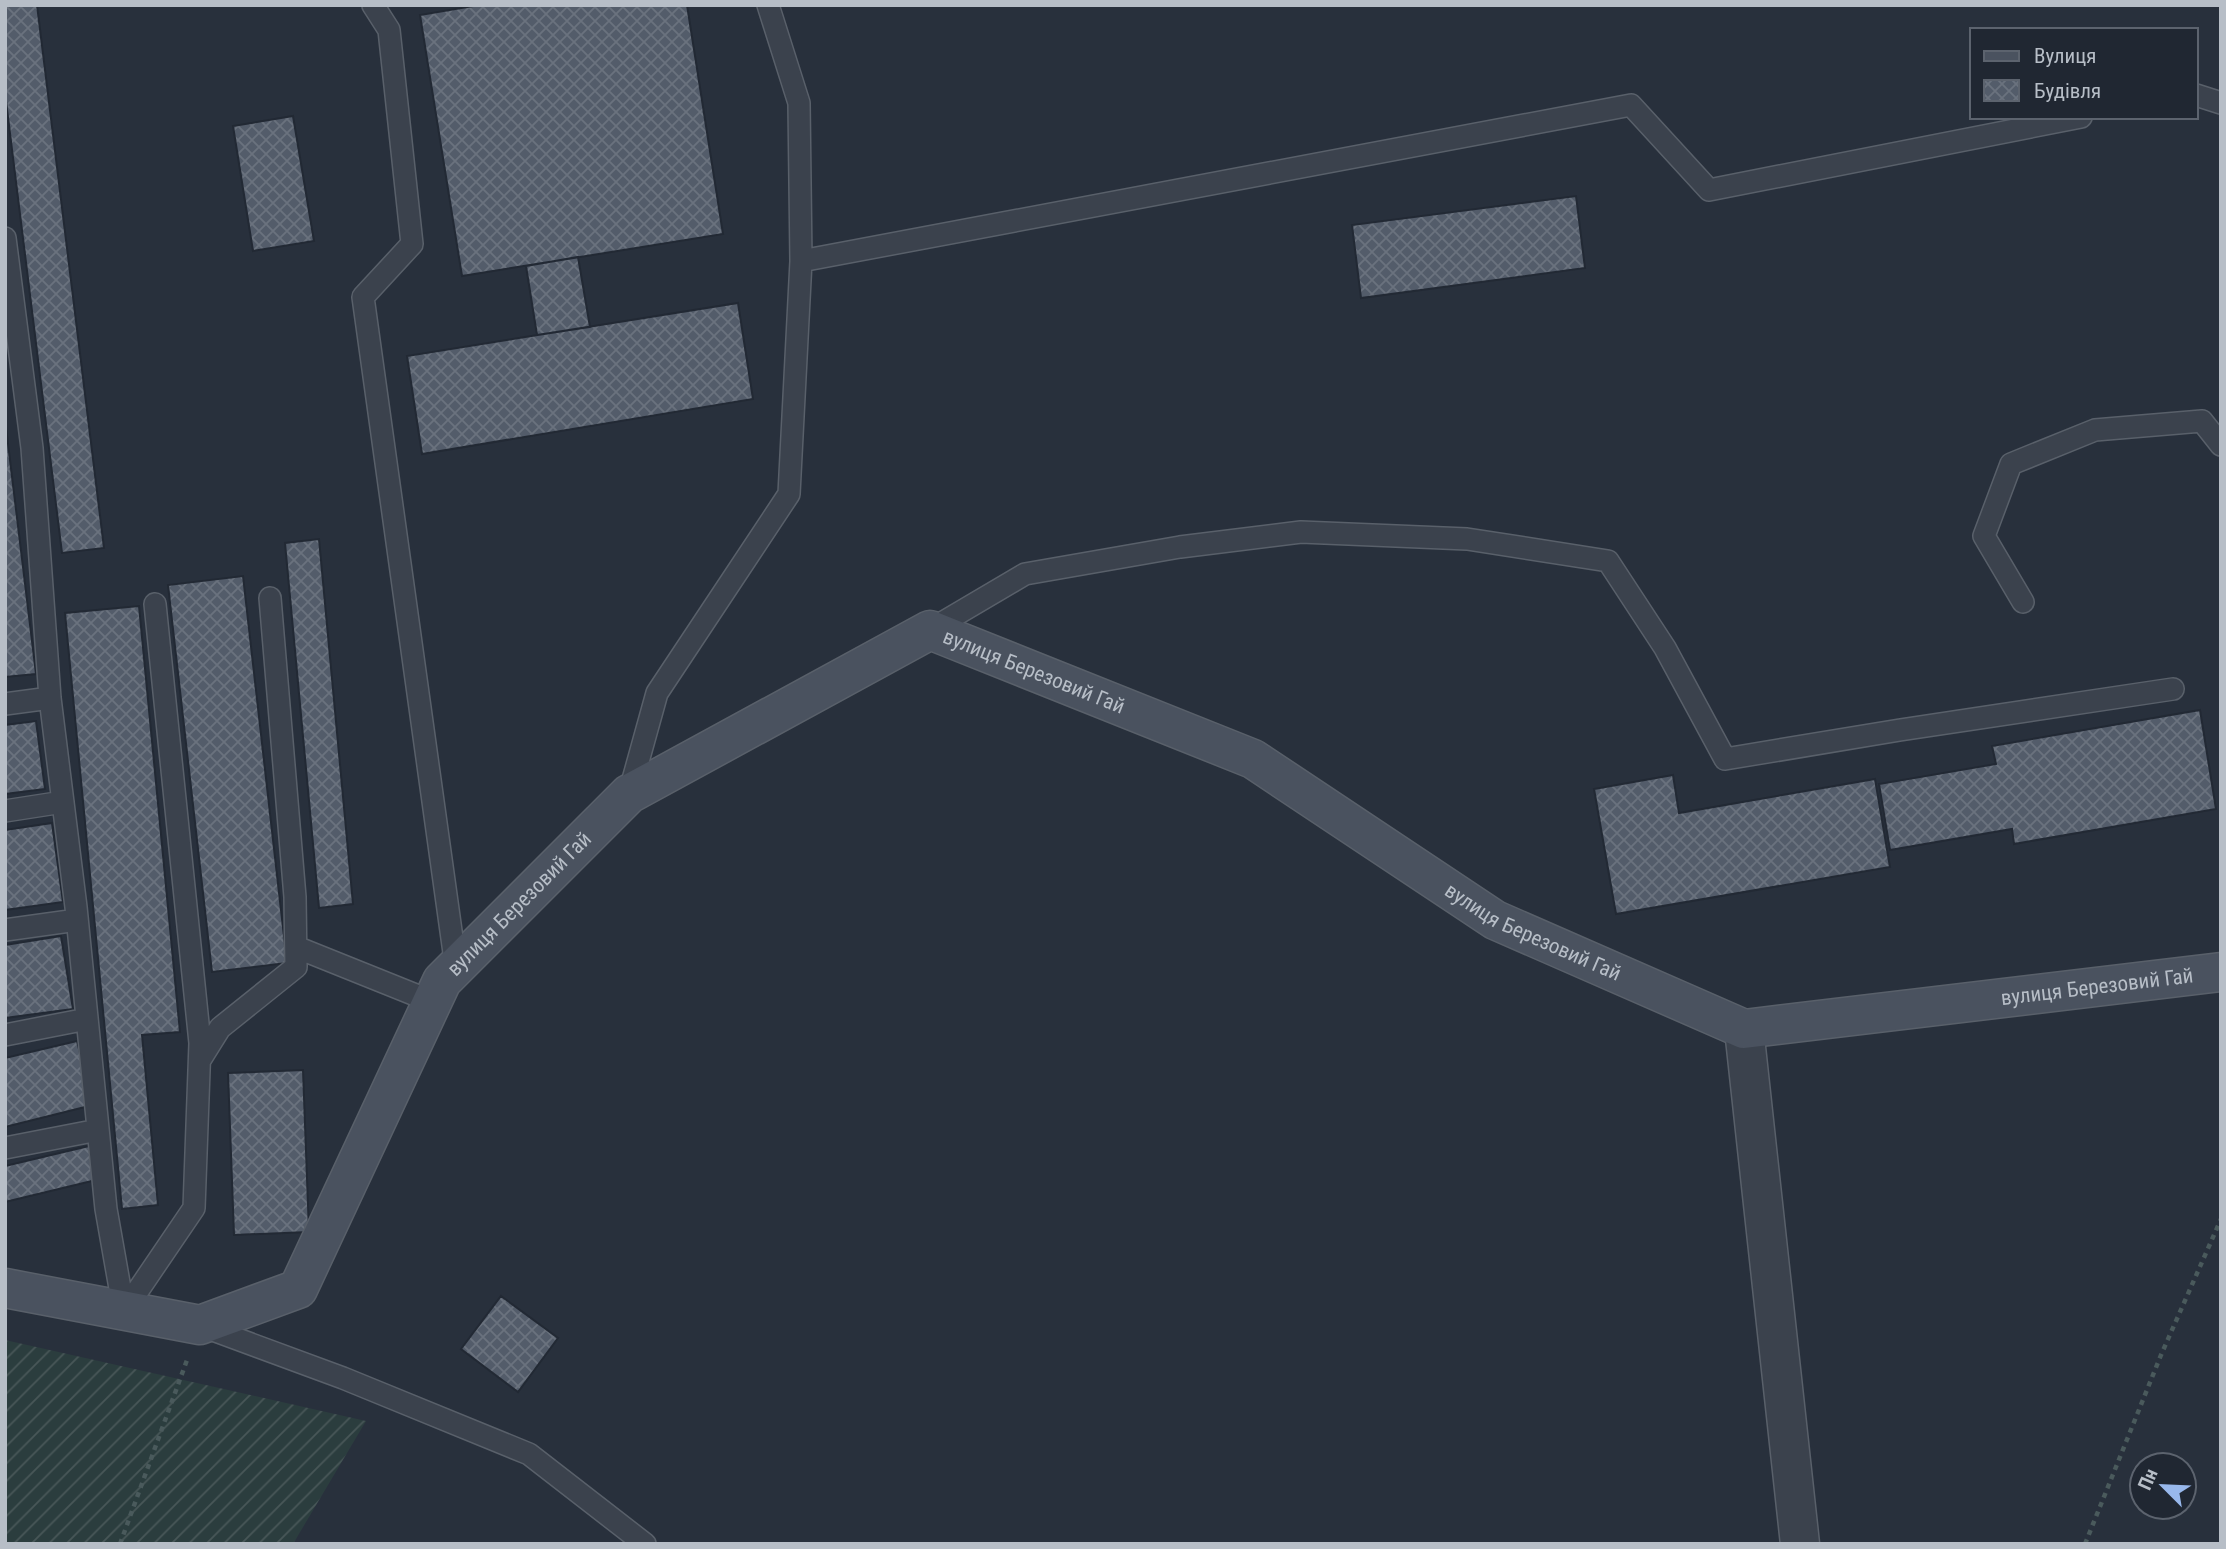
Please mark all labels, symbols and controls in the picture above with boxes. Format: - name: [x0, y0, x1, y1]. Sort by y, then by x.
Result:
- legend: [1970, 28, 2198, 119]
- text: Вулиця: [2034, 44, 2096, 68]
- text: Будівля: [2034, 79, 2101, 103]
- street label: вулиця Березовий Гай: [940, 624, 1128, 719]
- street label: вулиця Березовий Гай: [442, 827, 596, 981]
- street label: вулиця Березовий Гай: [1441, 878, 1625, 986]
- street label: вулиця Березовий Гай: [2000, 963, 2195, 1010]
- north arrow: [2128, 1451, 2198, 1521]
- text: Пн: [2133, 1465, 2163, 1494]

